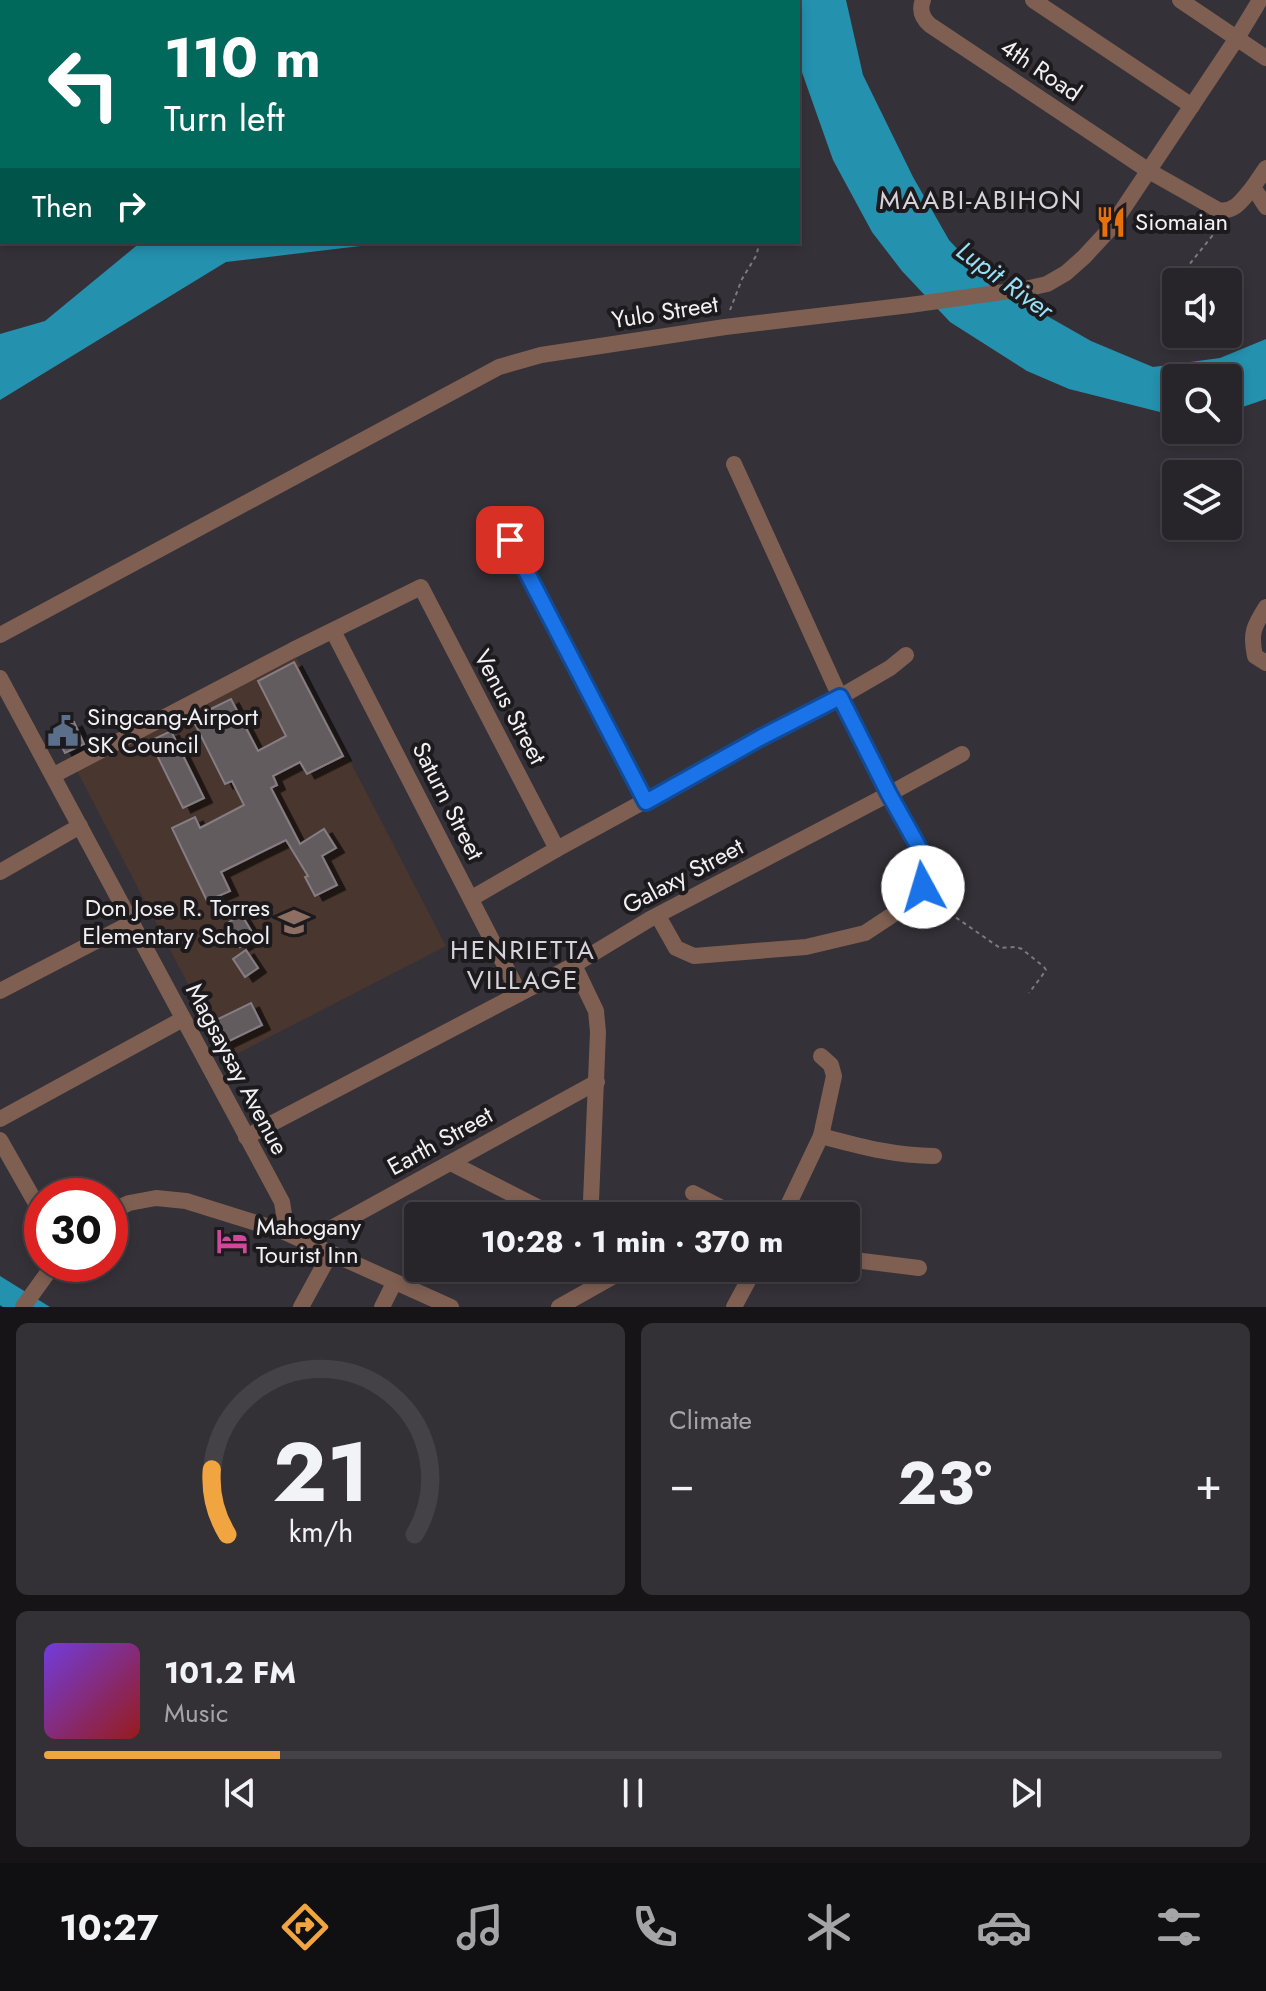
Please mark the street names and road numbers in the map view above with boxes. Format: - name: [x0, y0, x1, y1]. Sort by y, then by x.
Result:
- street label: 4th Road: [994, 30, 1089, 110]
- street label: Yulo Street: [609, 286, 721, 337]
- street label: Venus Street: [466, 643, 555, 771]
- street label: Saturn Street: [404, 736, 493, 866]
- street label: Galaxy Street: [616, 829, 750, 922]
- street label: Magsaysay Avenue: [177, 977, 297, 1161]
- street label: Earth Street: [381, 1097, 499, 1184]

